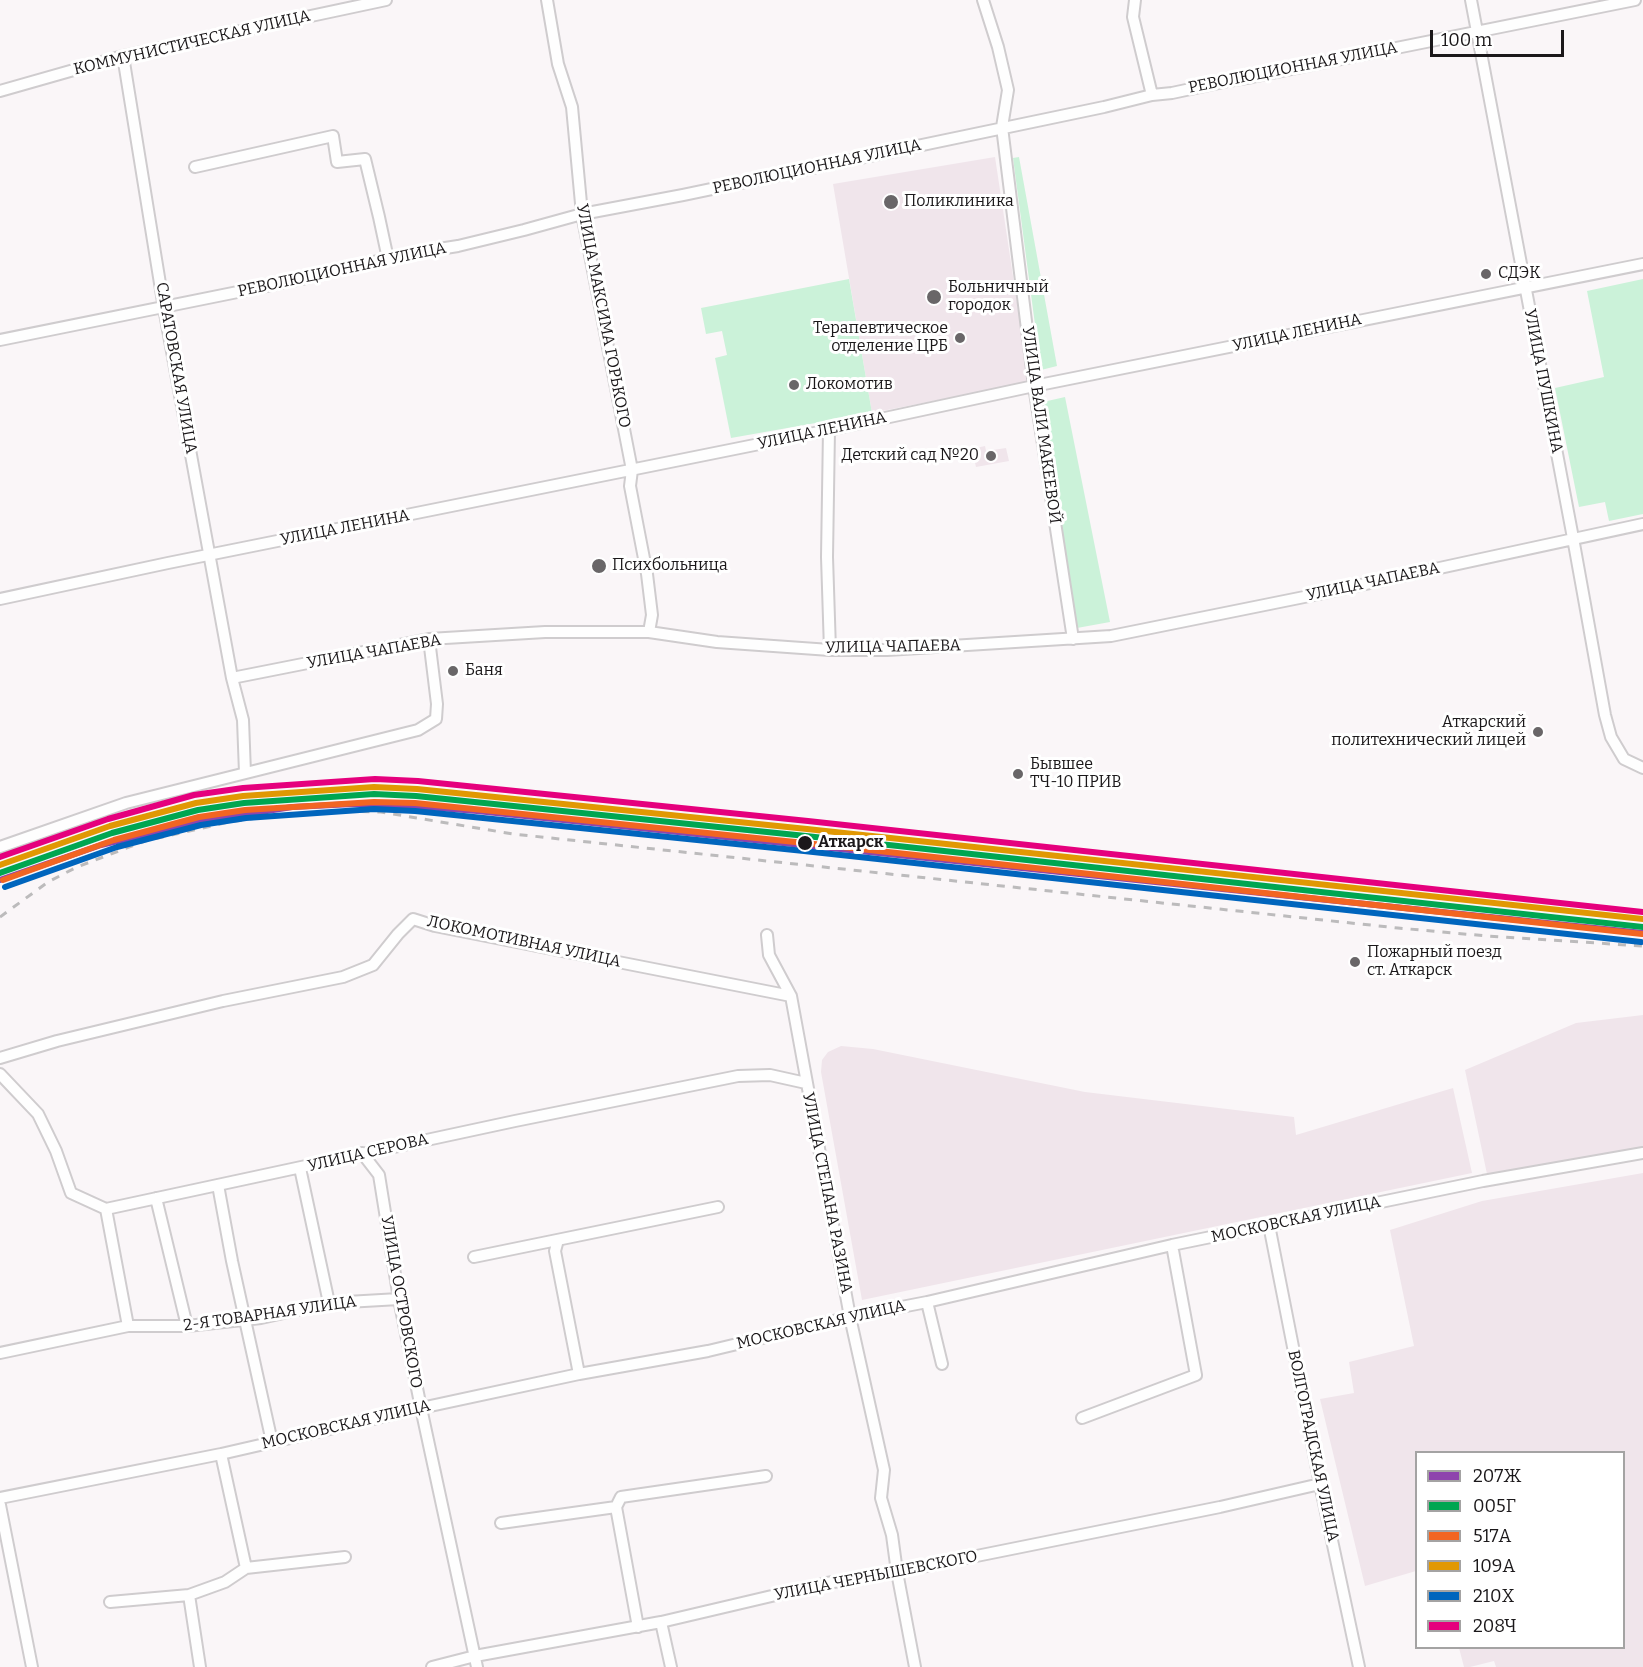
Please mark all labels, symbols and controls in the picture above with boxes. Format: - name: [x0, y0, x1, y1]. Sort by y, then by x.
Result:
- street label: КОММУНИСТИЧЕСКАЯ УЛИЦА: [72, 6, 312, 80]
- scale bar: [1433, 18, 1566, 56]
- text: 100 m: [1441, 29, 1492, 51]
- street label: РЕВОЛЮЦИОННАЯ УЛИЦА: [1187, 38, 1399, 98]
- street label: РЕВОЛЮЦИОННАЯ УЛИЦА: [711, 136, 923, 198]
- place label: Поликлиника: [904, 192, 1014, 212]
- marker: Поликлиника: [882, 193, 900, 211]
- street label: УЛИЦА МАКСИМА ГОРЬКОГО: [572, 202, 634, 430]
- street label: РЕВОЛЮЦИОННАЯ УЛИЦА: [236, 239, 448, 301]
- place label: СДЭК: [1498, 264, 1541, 284]
- marker: СДЭК: [1479, 267, 1493, 281]
- place label: Больничный городок: [948, 278, 1049, 316]
- street label: САРАТОВСКАЯ УЛИЦА: [151, 281, 201, 455]
- marker: Больничный городок: [925, 288, 943, 306]
- street label: УЛИЦА ПУШКИНА: [1520, 307, 1566, 455]
- street label: УЛИЦА ЛЕНИНА: [1231, 310, 1363, 356]
- place label: Терапевтическое отделение ЦРБ: [813, 319, 948, 357]
- street label: УЛИЦА ВАЛИ МАКЕЕВОЙ: [1018, 325, 1064, 525]
- marker: Терапевтическое отделение ЦРБ: [953, 331, 967, 345]
- place label: Локомотив: [806, 375, 893, 395]
- marker: Локомотив: [787, 378, 801, 392]
- street label: УЛИЦА ЛЕНИНА: [756, 408, 888, 454]
- place label: Детский сад №20: [841, 446, 979, 466]
- marker: Детский сад №20: [984, 449, 998, 463]
- street label: УЛИЦА ЛЕНИНА: [279, 506, 411, 550]
- place label: Психбольница: [612, 556, 728, 576]
- marker: Психбольница: [590, 557, 608, 575]
- street label: УЛИЦА ЧАПАЕВА: [1305, 559, 1441, 605]
- street label: УЛИЦА ЧАПАЕВА: [306, 631, 442, 673]
- street label: УЛИЦА ЧАПАЕВА: [825, 636, 961, 658]
- place label: Баня: [465, 661, 503, 681]
- marker: Баня: [446, 664, 460, 678]
- place label: Аткарский политехнический лицей: [1331, 713, 1526, 751]
- marker: Аткарский политехнический лицей: [1531, 725, 1545, 739]
- place label: Бывшее ТЧ-10 ПРИВ: [1030, 755, 1122, 793]
- marker: Бывшее ТЧ-10 ПРИВ: [1011, 767, 1025, 781]
- place label: Аткарск: [818, 833, 884, 853]
- marker: Аткарск: [796, 834, 814, 852]
- street label: ЛОКОМОТИВНАЯ УЛИЦА: [425, 912, 623, 972]
- place label: Пожарный поезд ст. Аткарск: [1367, 943, 1502, 981]
- marker: Пожарный поезд ст. Аткарск: [1348, 955, 1362, 969]
- street label: УЛИЦА СТЕПАНА РАЗИНА: [798, 1091, 856, 1295]
- street label: УЛИЦА СЕРОВА: [306, 1130, 430, 1176]
- street label: МОСКОВСКАЯ УЛИЦА: [1210, 1193, 1382, 1247]
- street label: УЛИЦА ОСТРОВСКОГО: [376, 1214, 426, 1390]
- street label: 2-Я ТОВАРНАЯ УЛИЦА: [182, 1292, 358, 1336]
- street label: МОСКОВСКАЯ УЛИЦА: [735, 1296, 907, 1354]
- street label: ВОЛГОГРАДСКАЯ УЛИЦА: [1283, 1348, 1343, 1544]
- street label: МОСКОВСКАЯ УЛИЦА: [260, 1396, 432, 1454]
- legend: [1415, 1451, 1625, 1649]
- text: 207Ж: [1473, 1465, 1522, 1487]
- text: 005Г: [1473, 1495, 1516, 1517]
- text: 517А: [1473, 1525, 1511, 1547]
- street label: УЛИЦА ЧЕРНЫШЕВСКОГО: [773, 1547, 979, 1605]
- text: 109А: [1473, 1555, 1515, 1577]
- text: 210Х: [1473, 1585, 1514, 1607]
- text: 208Ч: [1473, 1615, 1517, 1637]

